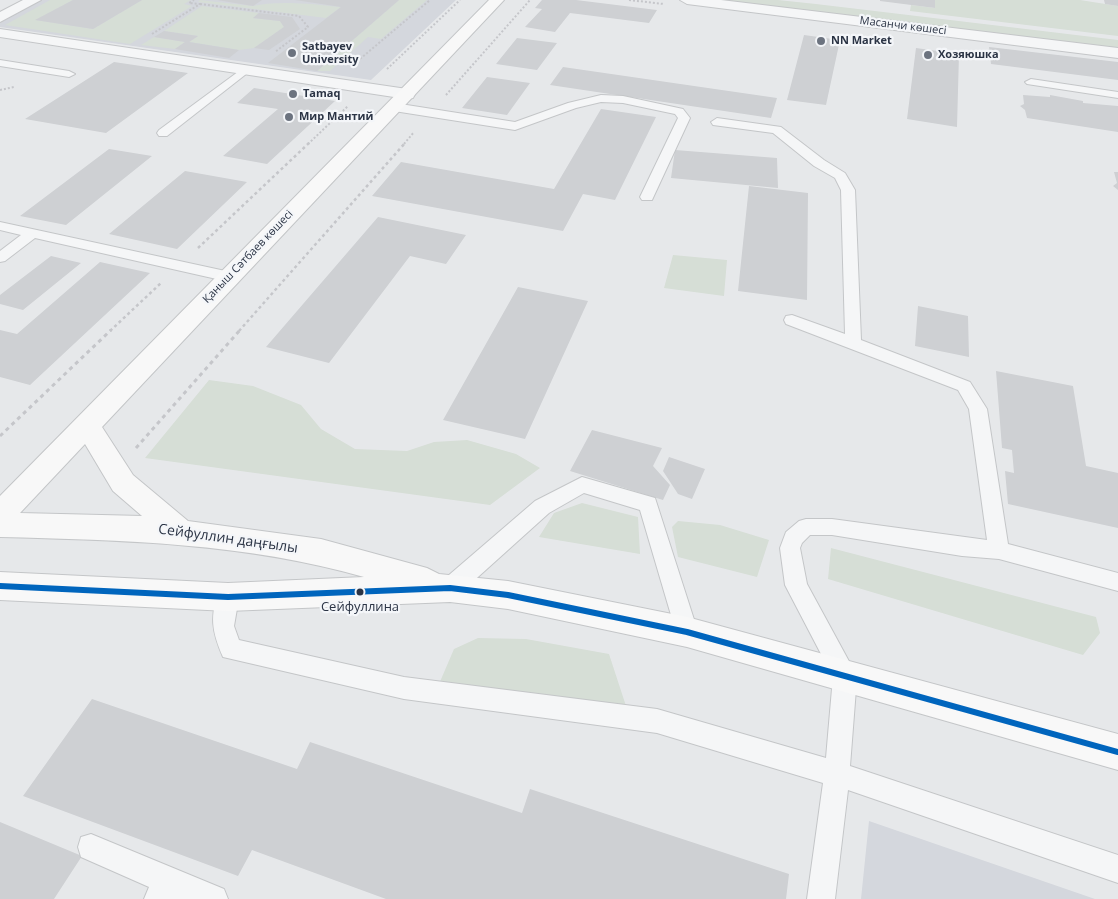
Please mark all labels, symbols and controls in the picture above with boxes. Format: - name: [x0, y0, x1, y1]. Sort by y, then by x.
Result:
- street label: Масанчи көшесі: [859, 14, 947, 38]
- place label: NN Market: [831, 34, 892, 48]
- marker: NN Market: [815, 35, 827, 47]
- place label: Satbayev University: [302, 40, 359, 66]
- marker: Satbayev University: [286, 47, 298, 59]
- place label: Хозяюшка: [938, 48, 999, 62]
- marker: Хозяюшка: [922, 49, 934, 61]
- place label: Tamaq: [303, 87, 340, 101]
- marker: Tamaq: [287, 88, 299, 100]
- place label: Мир Мантий: [299, 110, 373, 124]
- marker: Мир Мантий: [283, 111, 295, 123]
- street label: Қаныш Сәтбаев көшесі: [200, 208, 296, 306]
- street label: Сейфуллин даңғылы: [157, 521, 299, 557]
- marker: Сейфуллина: [355, 587, 365, 597]
- place label: Сейфуллина: [321, 599, 399, 615]

